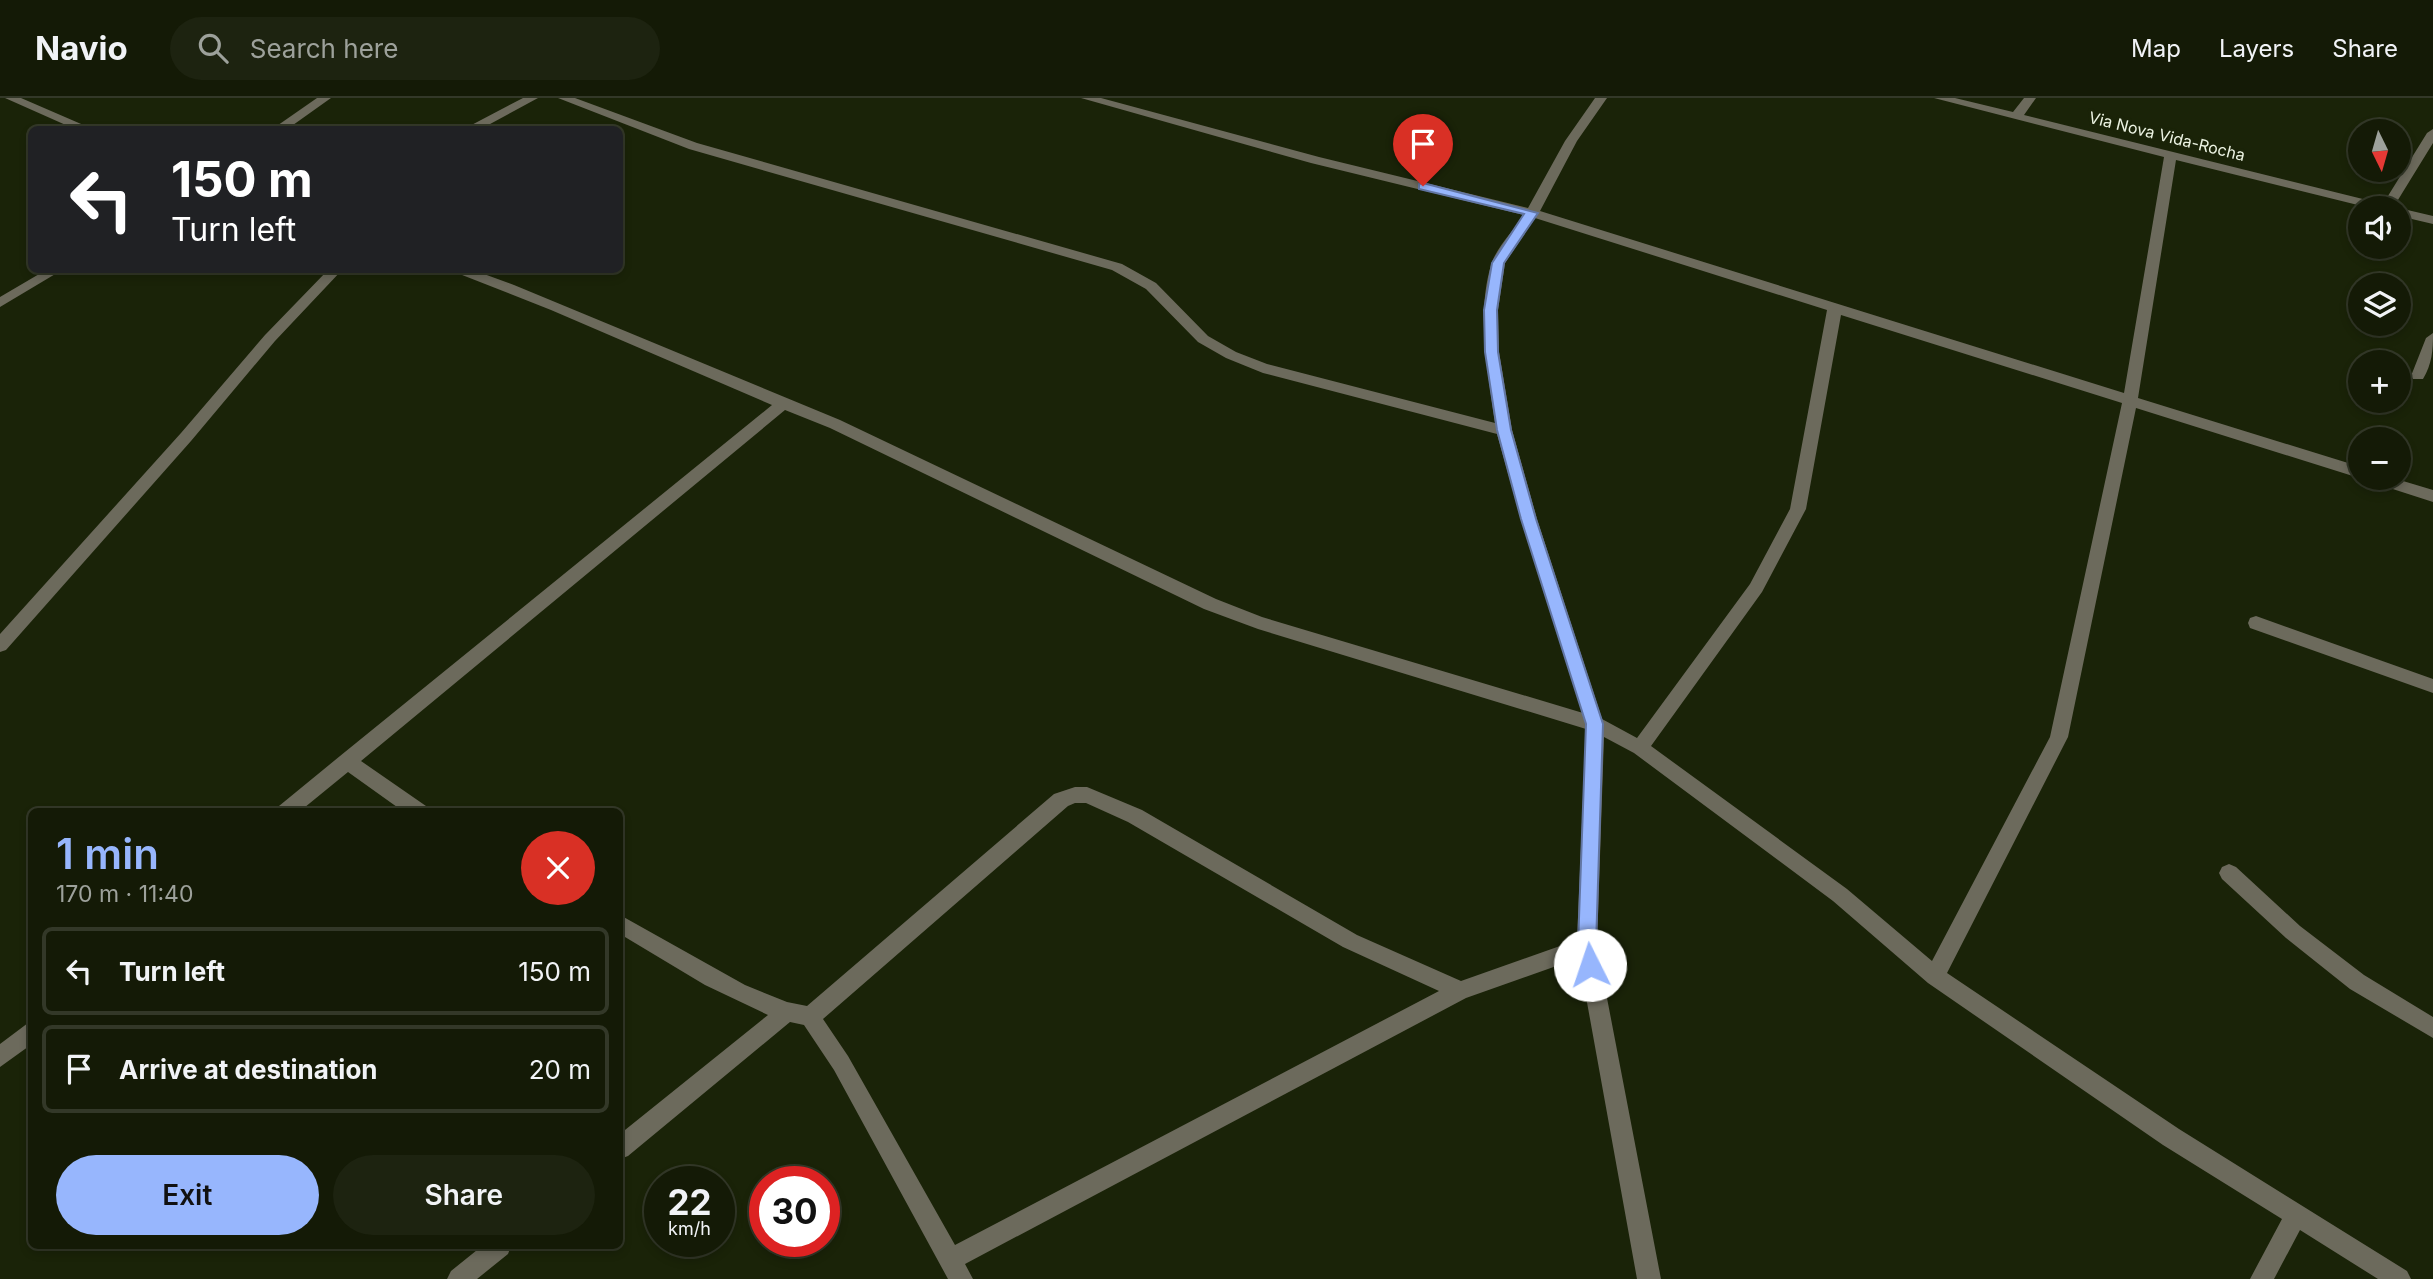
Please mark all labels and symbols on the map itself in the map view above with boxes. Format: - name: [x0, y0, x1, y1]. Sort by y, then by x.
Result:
- street label: Via Nova Vida-Rocha: [2087, 107, 2247, 165]
- pin: [1393, 114, 1453, 186]
- north arrow: [2348, 119, 2412, 182]
- position arrow: [1553, 928, 1627, 1002]
- speed limit sign: 30: [749, 1166, 840, 1257]

